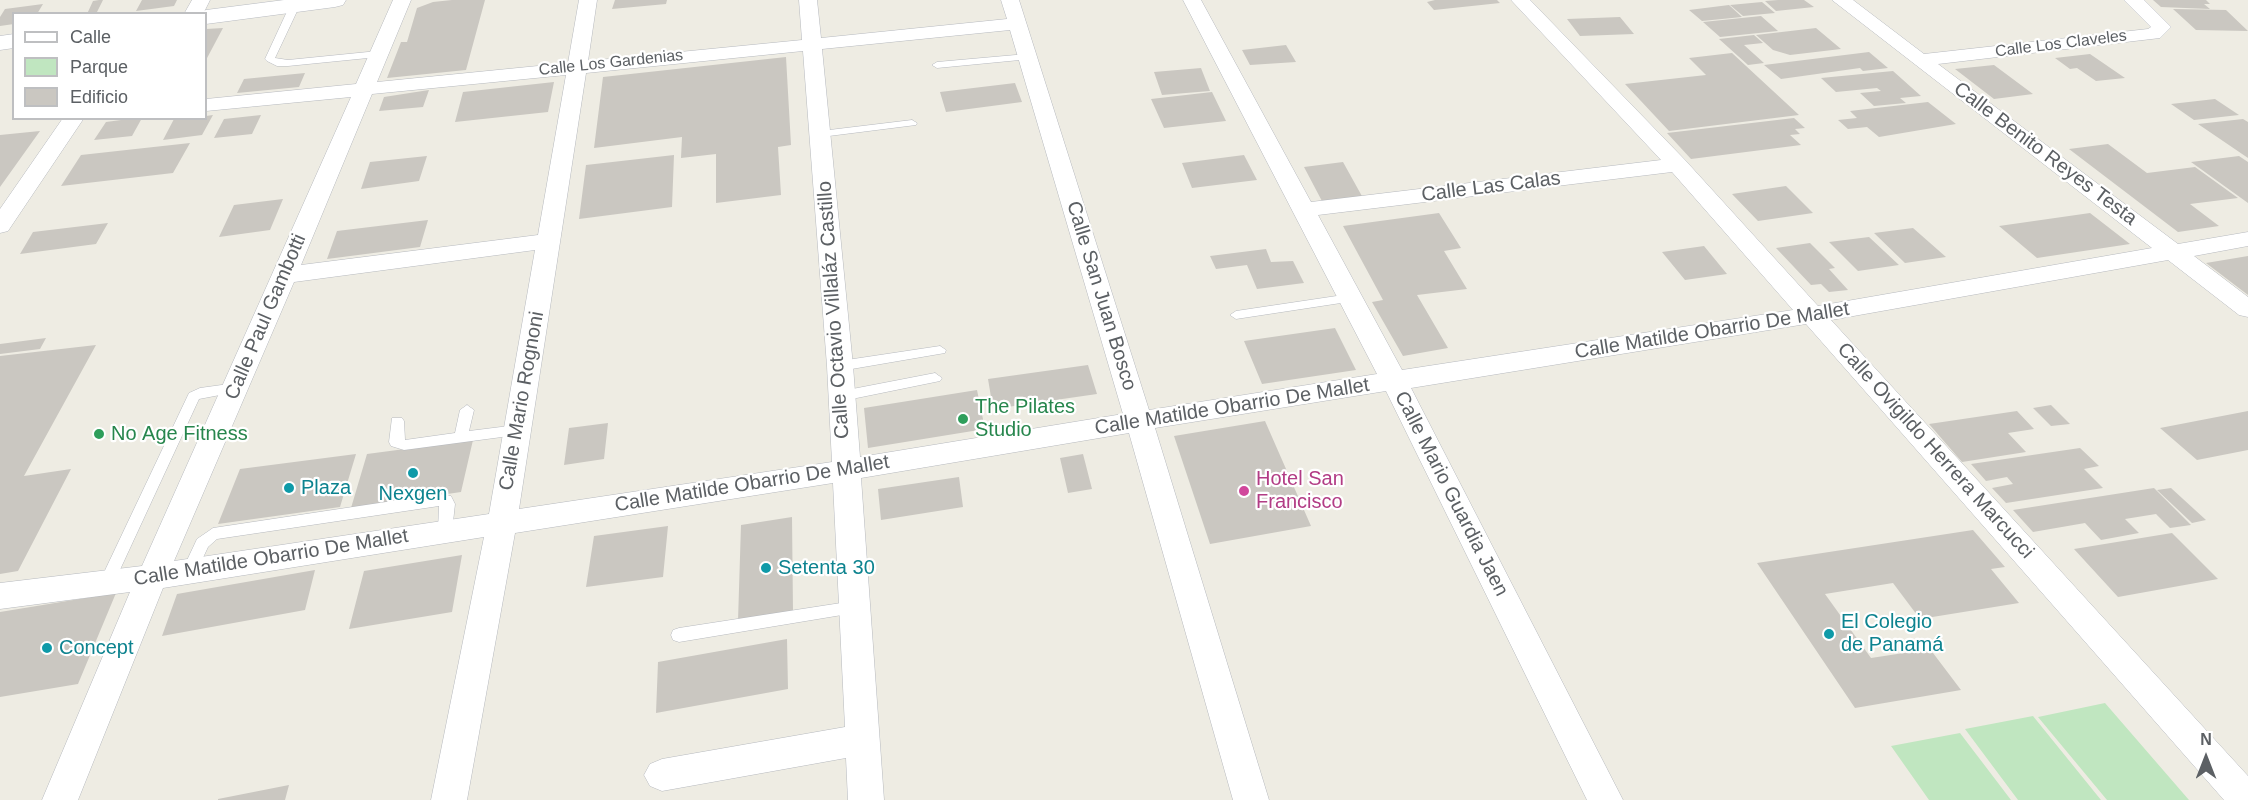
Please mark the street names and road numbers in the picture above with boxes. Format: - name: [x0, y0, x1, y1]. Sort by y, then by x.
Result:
- street label: Calle Los Claveles: [1994, 26, 2128, 62]
- street label: Calle Los Gardenias: [538, 46, 684, 80]
- street label: Calle Benito Reyes Testa: [1949, 77, 2141, 231]
- street label: Calle Las Calas: [1420, 167, 1562, 207]
- street label: Calle Octavio Villaláz Castillo: [813, 180, 855, 440]
- street label: Calle San Juan Bosco: [1061, 198, 1141, 394]
- street label: Calle Paul Gambotti: [220, 230, 312, 404]
- street label: Calle Matilde Obarrio De Mallet: [1573, 297, 1851, 365]
- street label: Calle Mario Rognoni: [494, 310, 550, 492]
- street label: Calle Ovigildo Herrera Marcucci: [1832, 338, 2038, 564]
- street label: Calle Matilde Obarrio De Mallet: [1093, 373, 1371, 441]
- street label: Calle Mario Guardia Jaen: [1389, 388, 1513, 600]
- street label: Calle Matilde Obarrio De Mallet: [613, 450, 891, 518]
- street label: Calle Matilde Obarrio De Mallet: [132, 524, 410, 592]

